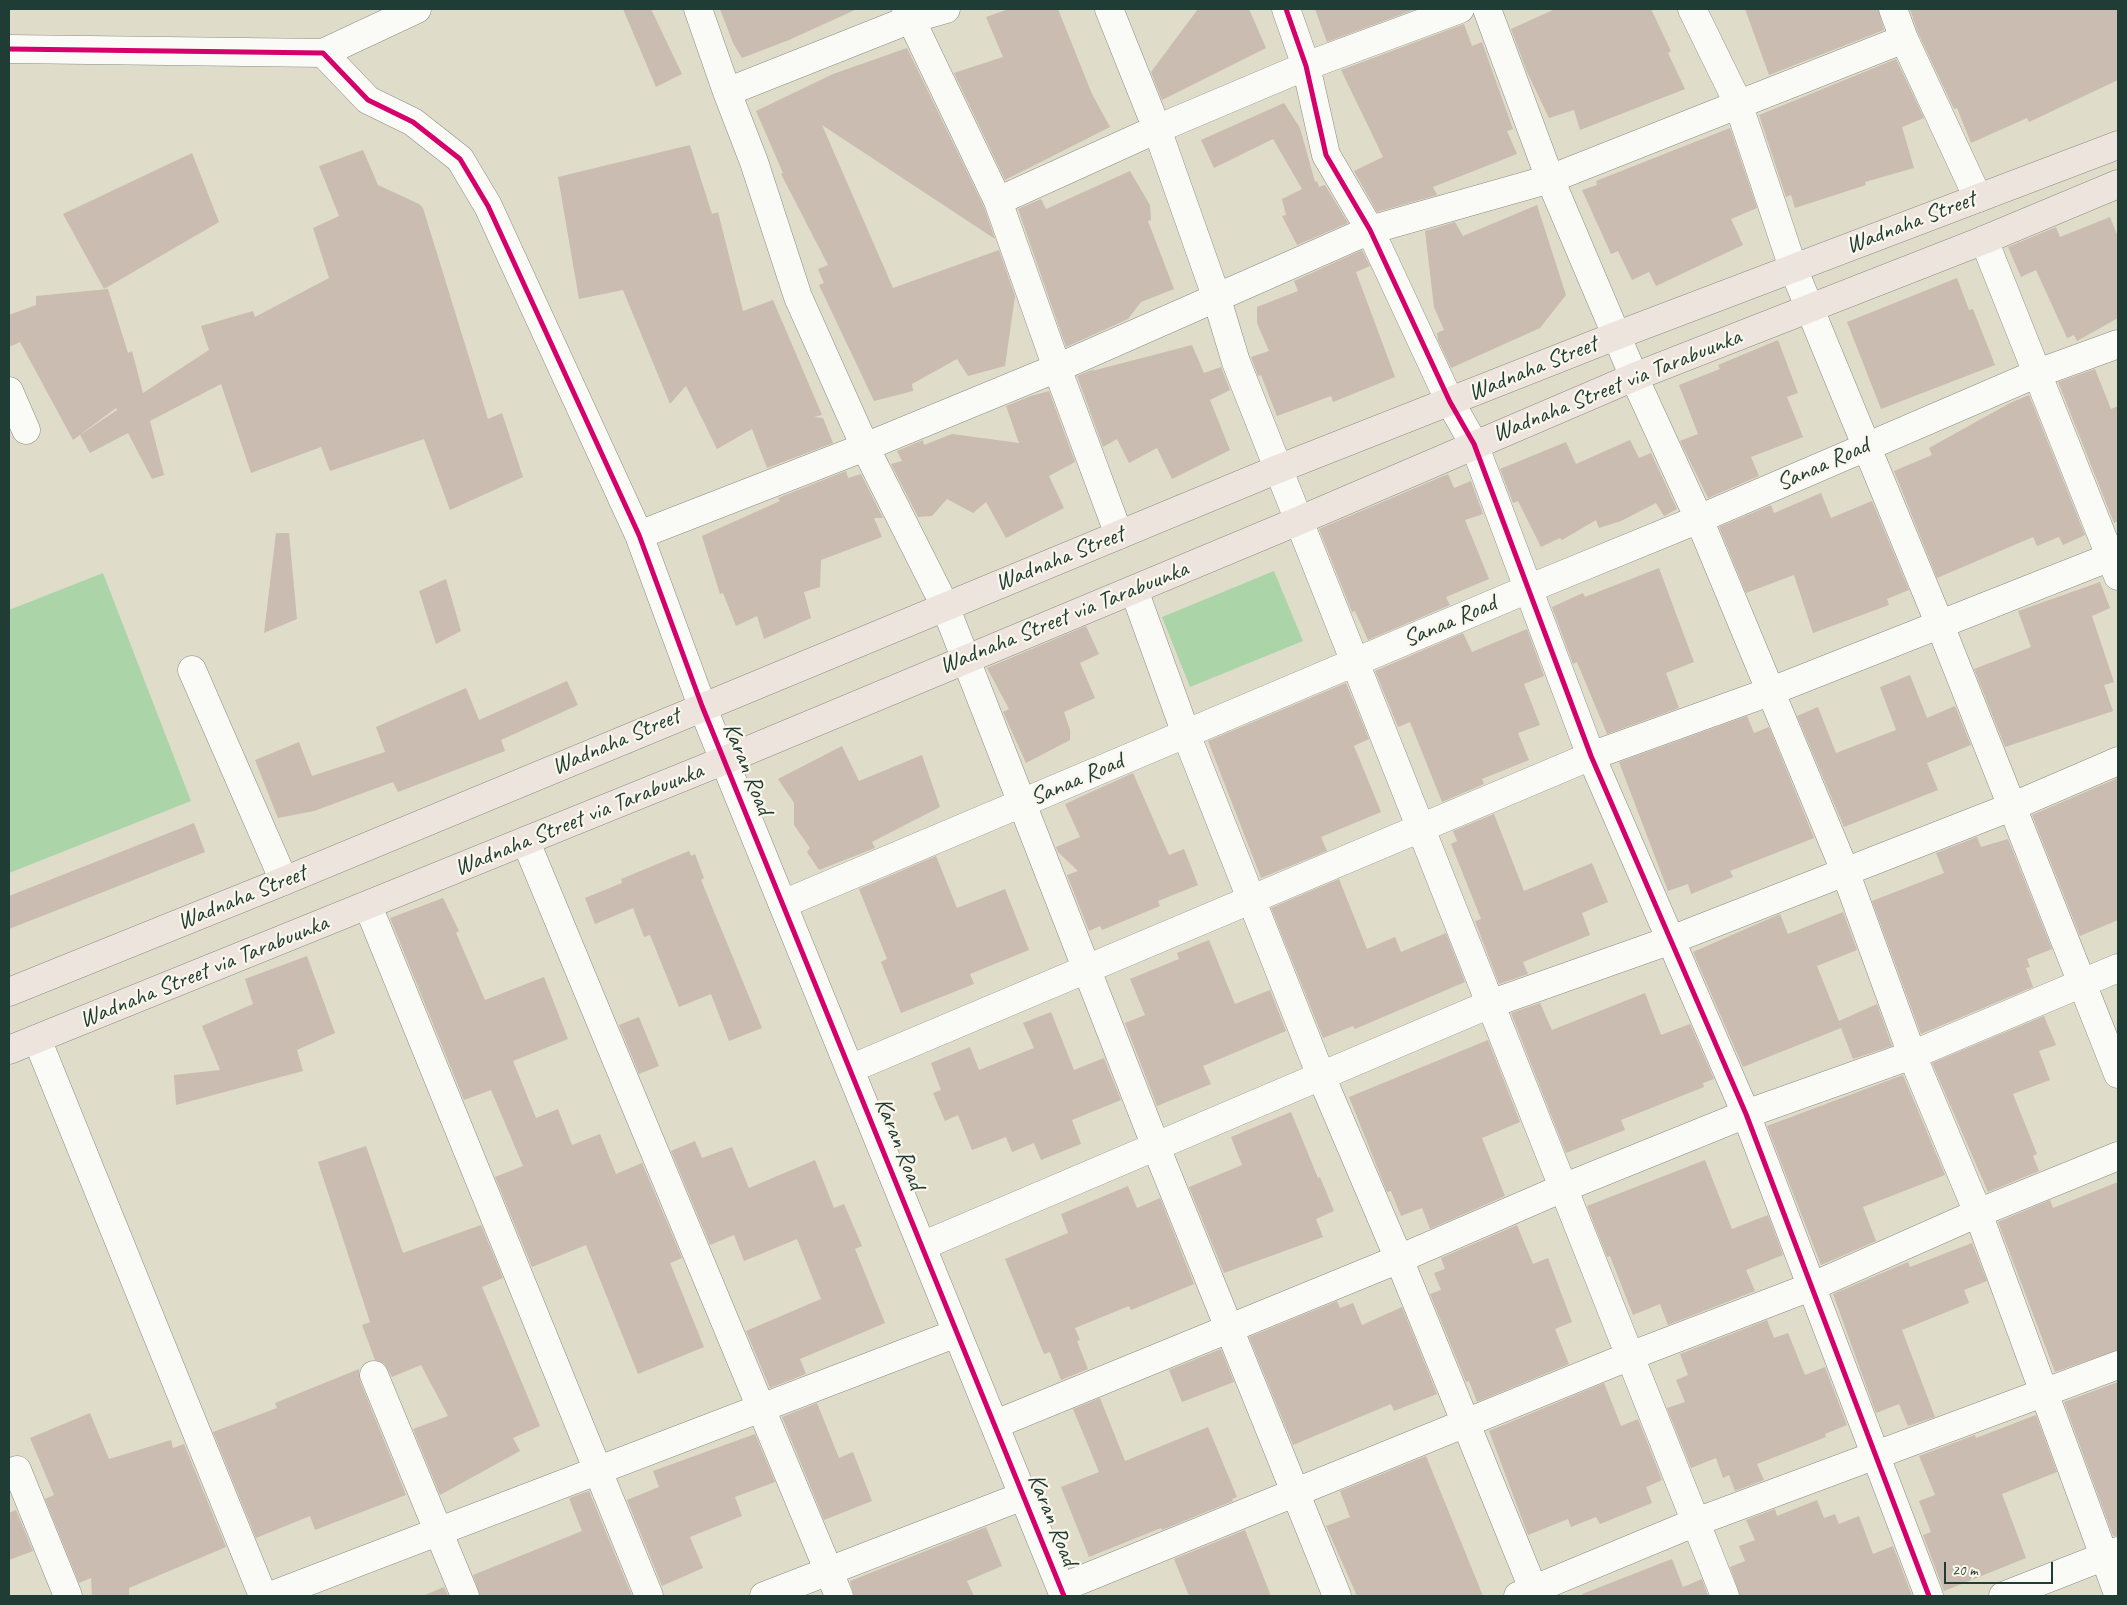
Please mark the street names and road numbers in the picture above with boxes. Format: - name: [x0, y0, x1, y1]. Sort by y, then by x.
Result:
- street label: Wadnaha Street: [1842, 185, 1980, 261]
- street label: Wadnaha Street via Tarabuunka: [1489, 323, 1745, 449]
- street label: Wadnaha Street: [1464, 330, 1602, 408]
- street label: Sanaa Road: [1772, 432, 1874, 498]
- street label: Wadnaha Street: [991, 520, 1129, 598]
- street label: Wadnaha Street via Tarabuunka: [936, 555, 1192, 681]
- street label: Sanaa Road: [1399, 590, 1501, 654]
- street label: Wadnaha Street: [548, 702, 684, 782]
- street label: Karan Road: [716, 719, 778, 819]
- street label: Sanaa Road: [1026, 748, 1128, 812]
- street label: Wadnaha Street via Tarabuunka: [451, 757, 707, 883]
- street label: Wadnaha Street: [173, 859, 311, 937]
- street label: Wadnaha Street via Tarabuunka: [76, 909, 332, 1035]
- street label: Karan Road: [868, 1094, 930, 1194]
- street label: Karan Road: [1021, 1470, 1083, 1570]

